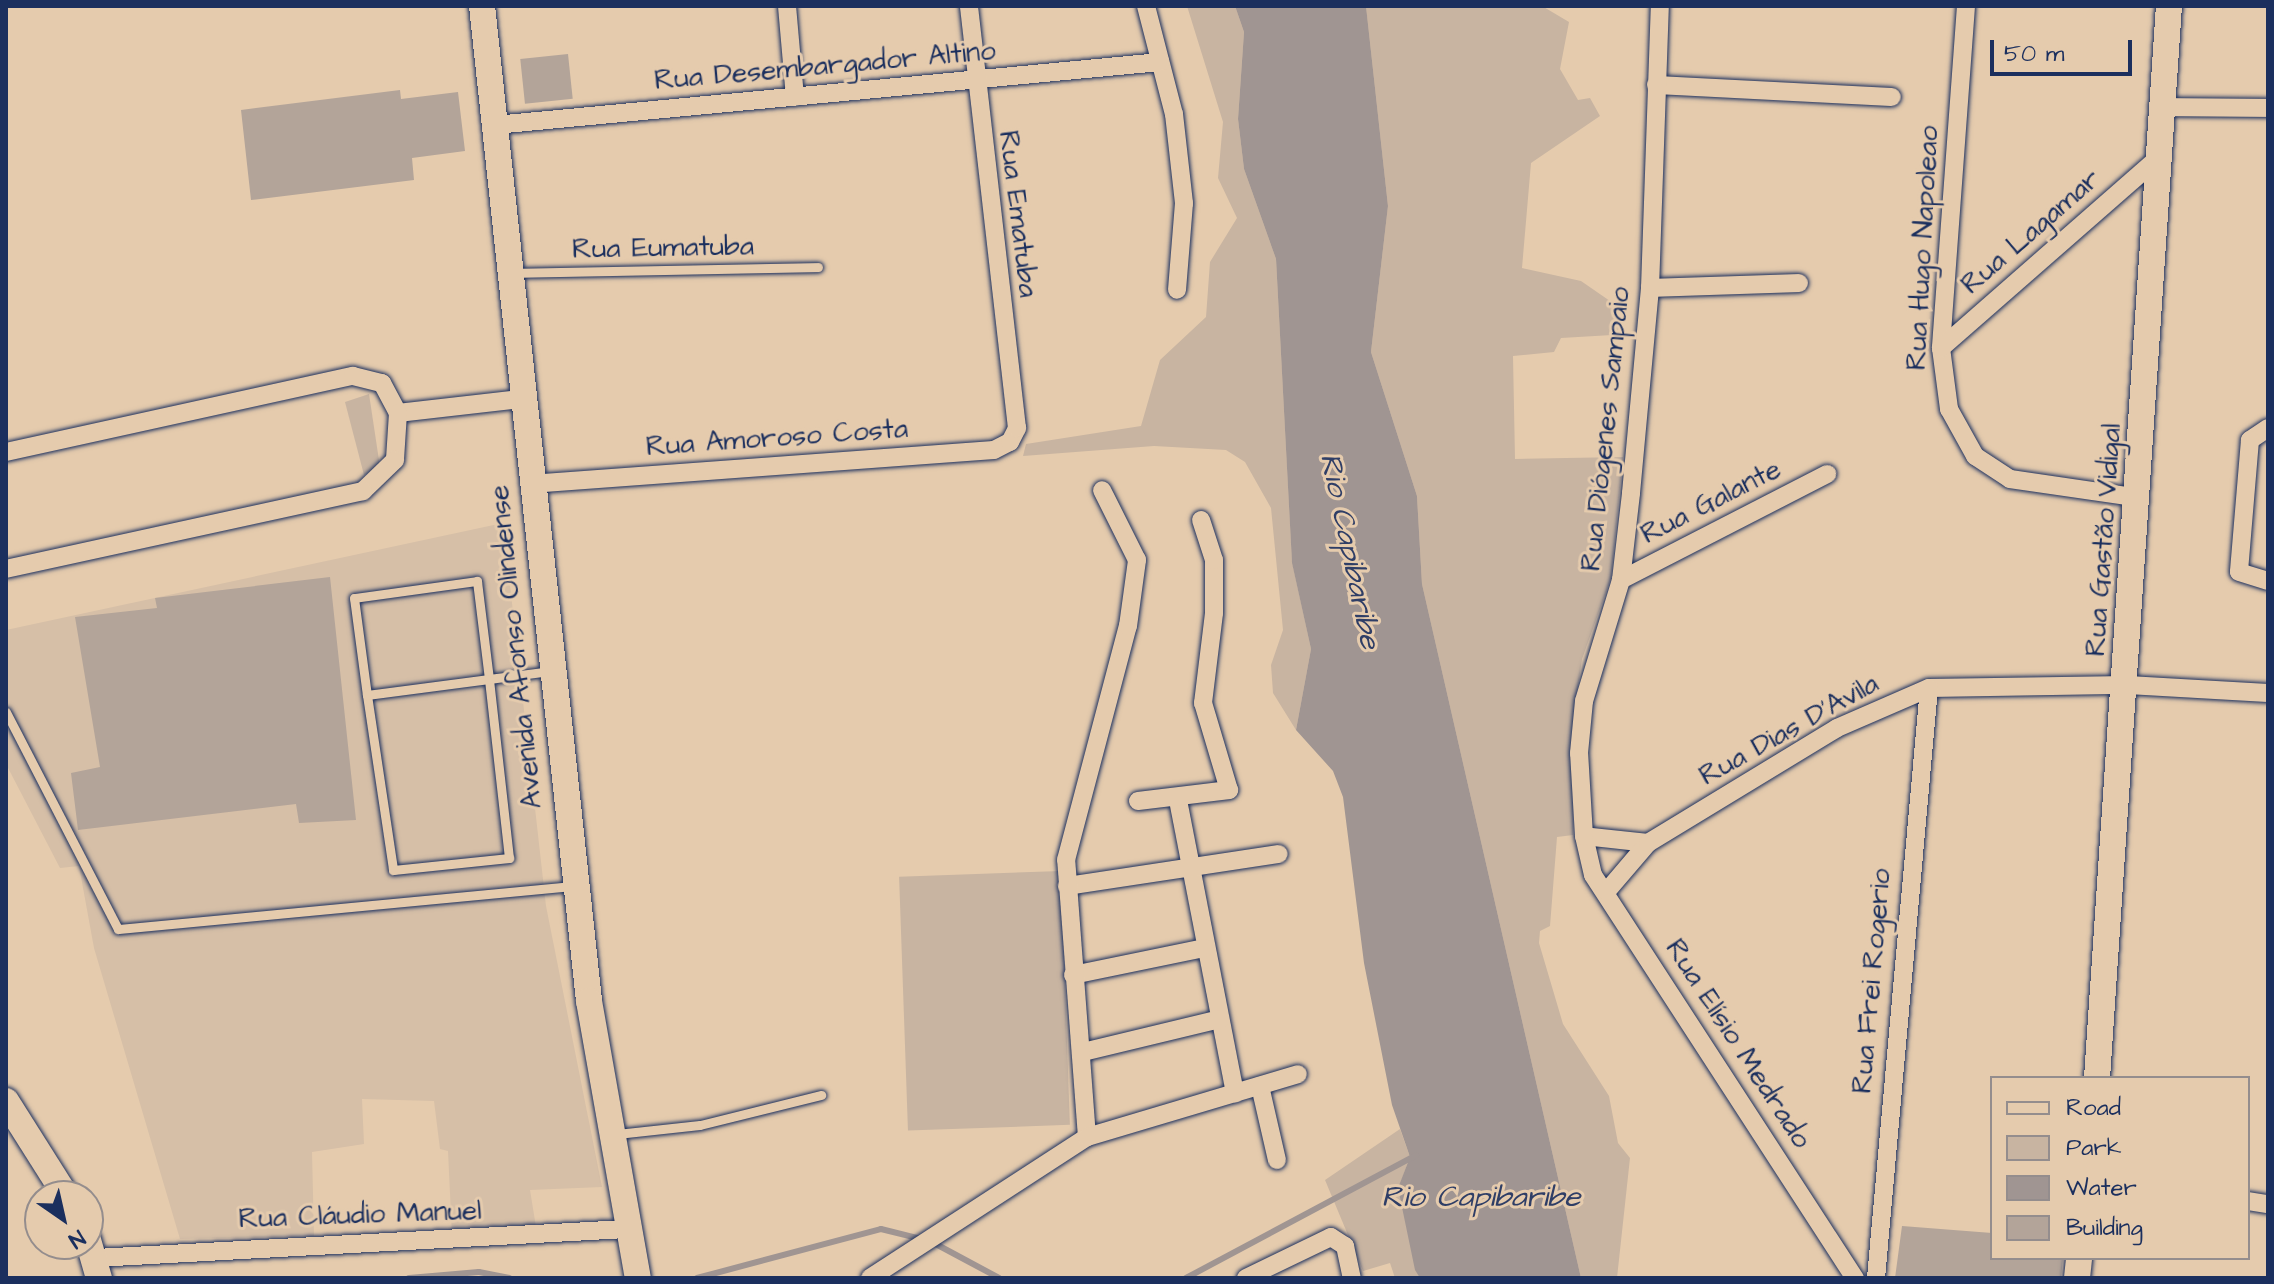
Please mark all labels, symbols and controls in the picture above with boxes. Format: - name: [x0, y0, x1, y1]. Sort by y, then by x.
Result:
- scale bar: [1994, 24, 2136, 74]
- street label: Rua Desembargador Altino: [653, 34, 997, 98]
- text: 50 m: [2004, 37, 2064, 71]
- street label: Rua Hugo Napoleao: [1900, 125, 1946, 371]
- street label: Rua Ematuba: [991, 129, 1045, 299]
- street label: Rua Lagamar: [1955, 162, 2107, 302]
- street label: Rua Eumatuba: [572, 230, 754, 266]
- street label: Rua Diógenes Sampaio: [1574, 285, 1638, 573]
- street label: Rua Amoroso Costa: [645, 412, 909, 464]
- street label: Rua Gastão Vidigal: [2079, 422, 2129, 658]
- water label: Rio Capibaribe: [1312, 450, 1388, 652]
- street label: Rua Galante: [1635, 452, 1787, 552]
- street label: Avenida Afonso Olindense: [482, 484, 550, 810]
- street label: Rua Dias D'Avila: [1694, 667, 1884, 793]
- street label: Rua Frei Rogerio: [1845, 867, 1899, 1095]
- street label: Rua Elísio Medrado: [1658, 933, 1818, 1155]
- legend: [1990, 1076, 2250, 1260]
- text: Road: [2066, 1091, 2121, 1125]
- text: Park: [2066, 1131, 2122, 1165]
- text: Water: [2066, 1171, 2137, 1205]
- water label: Rio Capibaribe: [1382, 1179, 1580, 1215]
- north arrow: [24, 1180, 104, 1260]
- street label: Rua Cláudio Manuel: [238, 1194, 482, 1236]
- text: Building: [2066, 1211, 2143, 1245]
- text: N: [62, 1222, 91, 1255]

